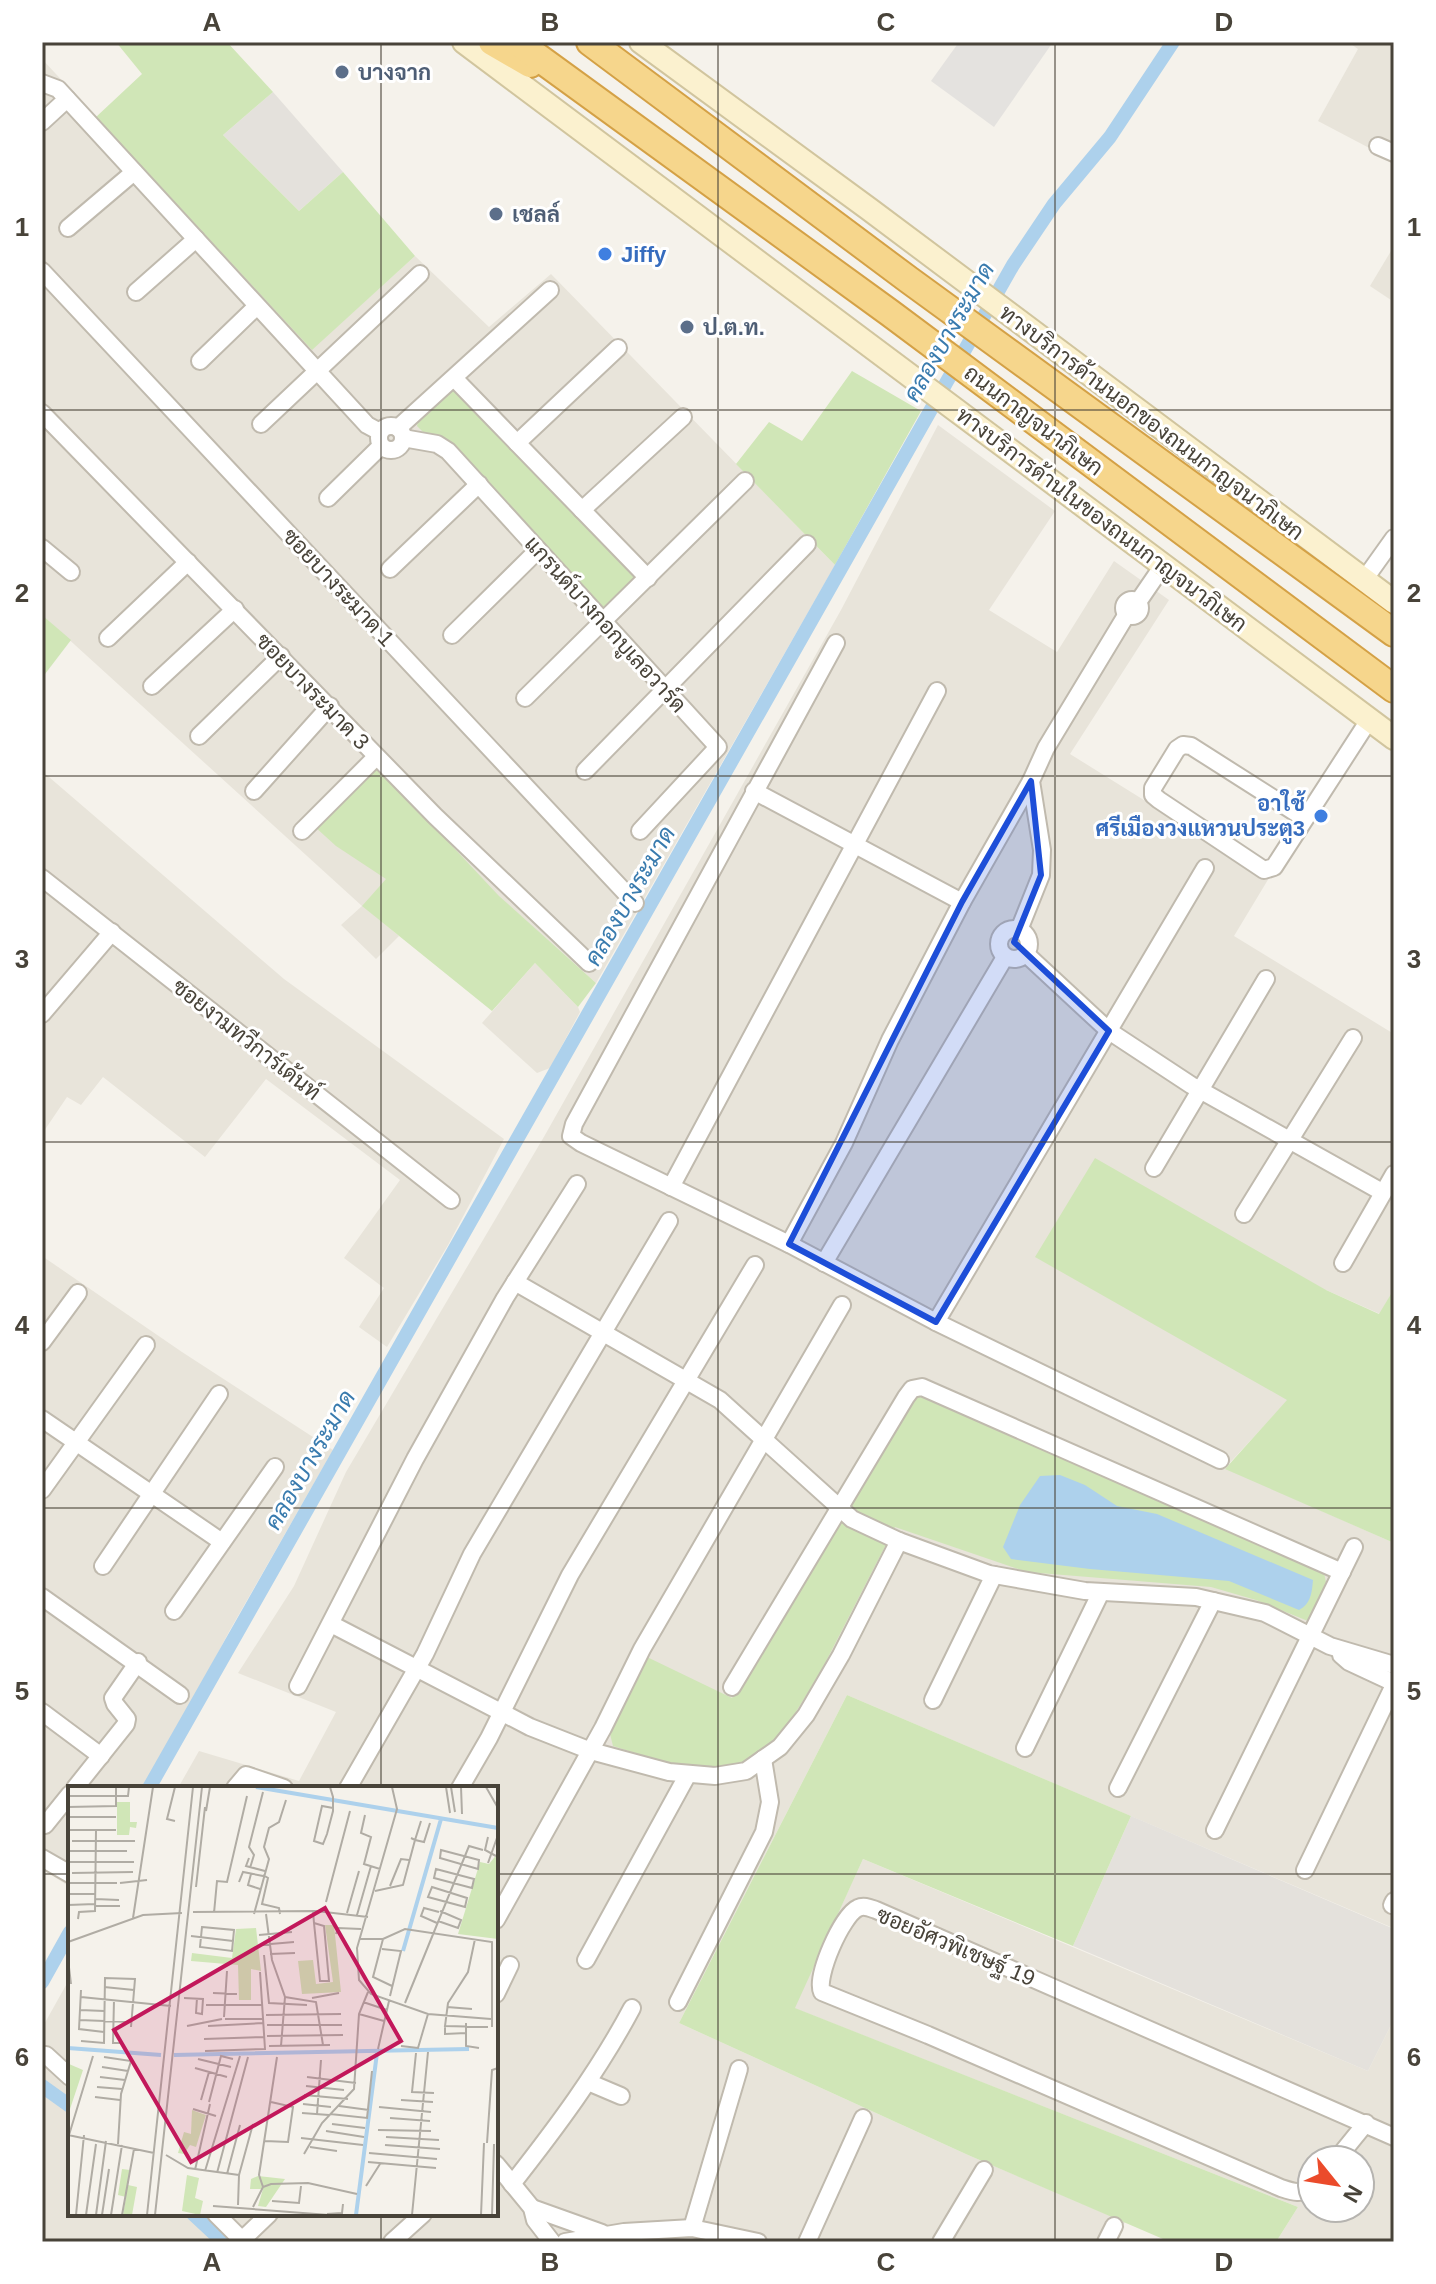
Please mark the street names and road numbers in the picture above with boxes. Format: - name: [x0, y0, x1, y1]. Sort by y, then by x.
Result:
- street label: ทางบริการด้านนอกของถนนกาญจนาภิเษก: [994, 298, 1310, 546]
- street label: ถนนกาญจนาภิเษก: [959, 359, 1109, 482]
- street label: ทางบริการด้านในของถนนกาญจนาภิเษก: [951, 400, 1253, 638]
- street label: ซอยบางระมาด 1: [278, 523, 400, 651]
- street label: แกรนด์บางกอกบูเลอวาร์ด: [518, 530, 693, 720]
- street label: ซอยบางระมาด 3: [251, 628, 374, 755]
- street label: ซอยงามทวีการ์เด้นท์: [168, 972, 327, 1105]
- street label: ซอยอัศวพิเชษฐ์ 19: [872, 1900, 1040, 1994]

